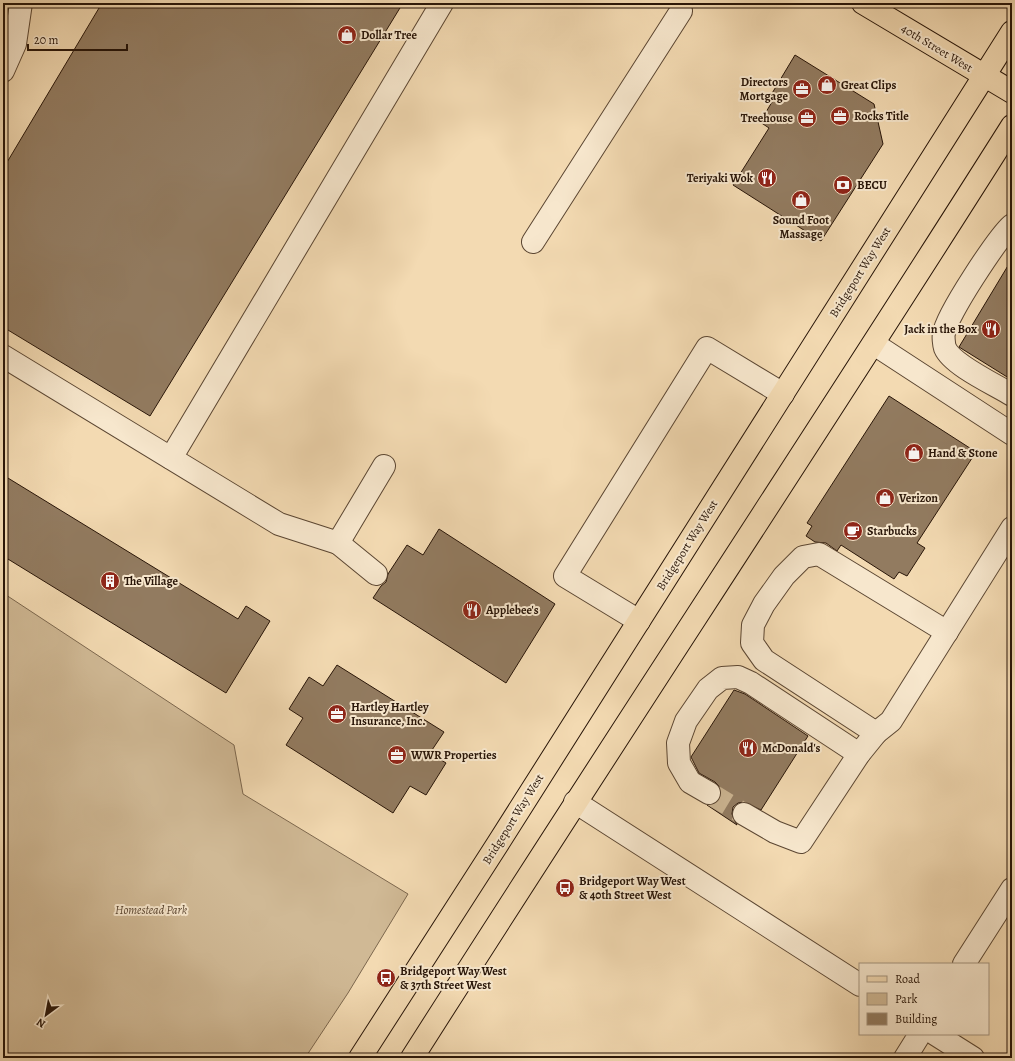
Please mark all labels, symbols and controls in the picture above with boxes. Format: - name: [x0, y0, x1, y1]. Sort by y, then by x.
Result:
- street label: 40th Street West: [898, 20, 976, 76]
- shop icon: Dollar Tree: [336, 24, 358, 46]
- scale bar: [28, 26, 127, 52]
- place label: Dollar Tree: [361, 27, 418, 43]
- text: 20 m: [34, 32, 58, 48]
- place label: Directors Mortgage: [740, 74, 788, 104]
- shop icon: Great Clips: [816, 74, 838, 96]
- place label: Great Clips: [841, 77, 896, 93]
- office icon: Directors Mortgage: [791, 78, 813, 100]
- office icon: Rocks Title: [829, 105, 851, 127]
- office icon: Treehouse: [796, 107, 818, 129]
- place label: Rocks Title: [854, 108, 909, 124]
- place label: Treehouse: [741, 110, 793, 126]
- restaurant icon: Teriyaki Wok: [756, 167, 778, 189]
- place label: Teriyaki Wok: [687, 170, 754, 186]
- bank icon: BECU: [832, 174, 854, 196]
- place label: BECU: [857, 177, 887, 193]
- shop icon: Sound Foot Massage: [790, 189, 812, 211]
- place label: Sound Foot Massage: [773, 212, 829, 242]
- street label: Bridgeport Way West: [826, 224, 894, 320]
- restaurant icon: Jack in the Box: [980, 318, 1002, 340]
- place label: Jack in the Box: [904, 321, 977, 337]
- shop icon: Hand & Stone: [903, 442, 925, 464]
- place label: Hand & Stone: [928, 445, 998, 461]
- shop icon: Verizon: [874, 487, 896, 509]
- place label: Verizon: [898, 490, 938, 506]
- street label: Bridgeport Way West: [653, 497, 721, 593]
- cafe icon: Starbucks: [842, 520, 864, 542]
- place label: Starbucks: [867, 523, 917, 539]
- building icon: The Village: [99, 570, 121, 592]
- place label: The Village: [124, 573, 179, 589]
- restaurant icon: Applebee's: [461, 599, 483, 621]
- place label: Applebee's: [485, 602, 539, 618]
- place label: Hartley Hartley Insurance, Inc.: [351, 699, 429, 729]
- office icon: Hartley Hartley Insurance, Inc.: [326, 703, 348, 725]
- restaurant icon: McDonald's: [737, 737, 759, 759]
- place label: McDonald's: [762, 740, 820, 756]
- office icon: WWR Properties: [386, 744, 408, 766]
- place label: WWR Properties: [410, 747, 497, 763]
- street label: Bridgeport Way West: [479, 771, 547, 867]
- place label: Bridgeport Way West & 40th Street West: [579, 873, 686, 903]
- bus stop icon: Bridgeport Way West & 40th Street West: [554, 877, 576, 899]
- park label: Homestead Park: [115, 902, 188, 918]
- place label: Bridgeport Way West & 37th Street West: [400, 963, 507, 993]
- legend: [859, 963, 989, 1035]
- bus stop icon: Bridgeport Way West & 37th Street West: [375, 967, 397, 989]
- text: Road: [895, 971, 921, 987]
- text: Park: [895, 991, 918, 1007]
- north arrow: [26, 995, 66, 1035]
- text: Building: [895, 1011, 937, 1027]
- text: N: [34, 1015, 48, 1032]

